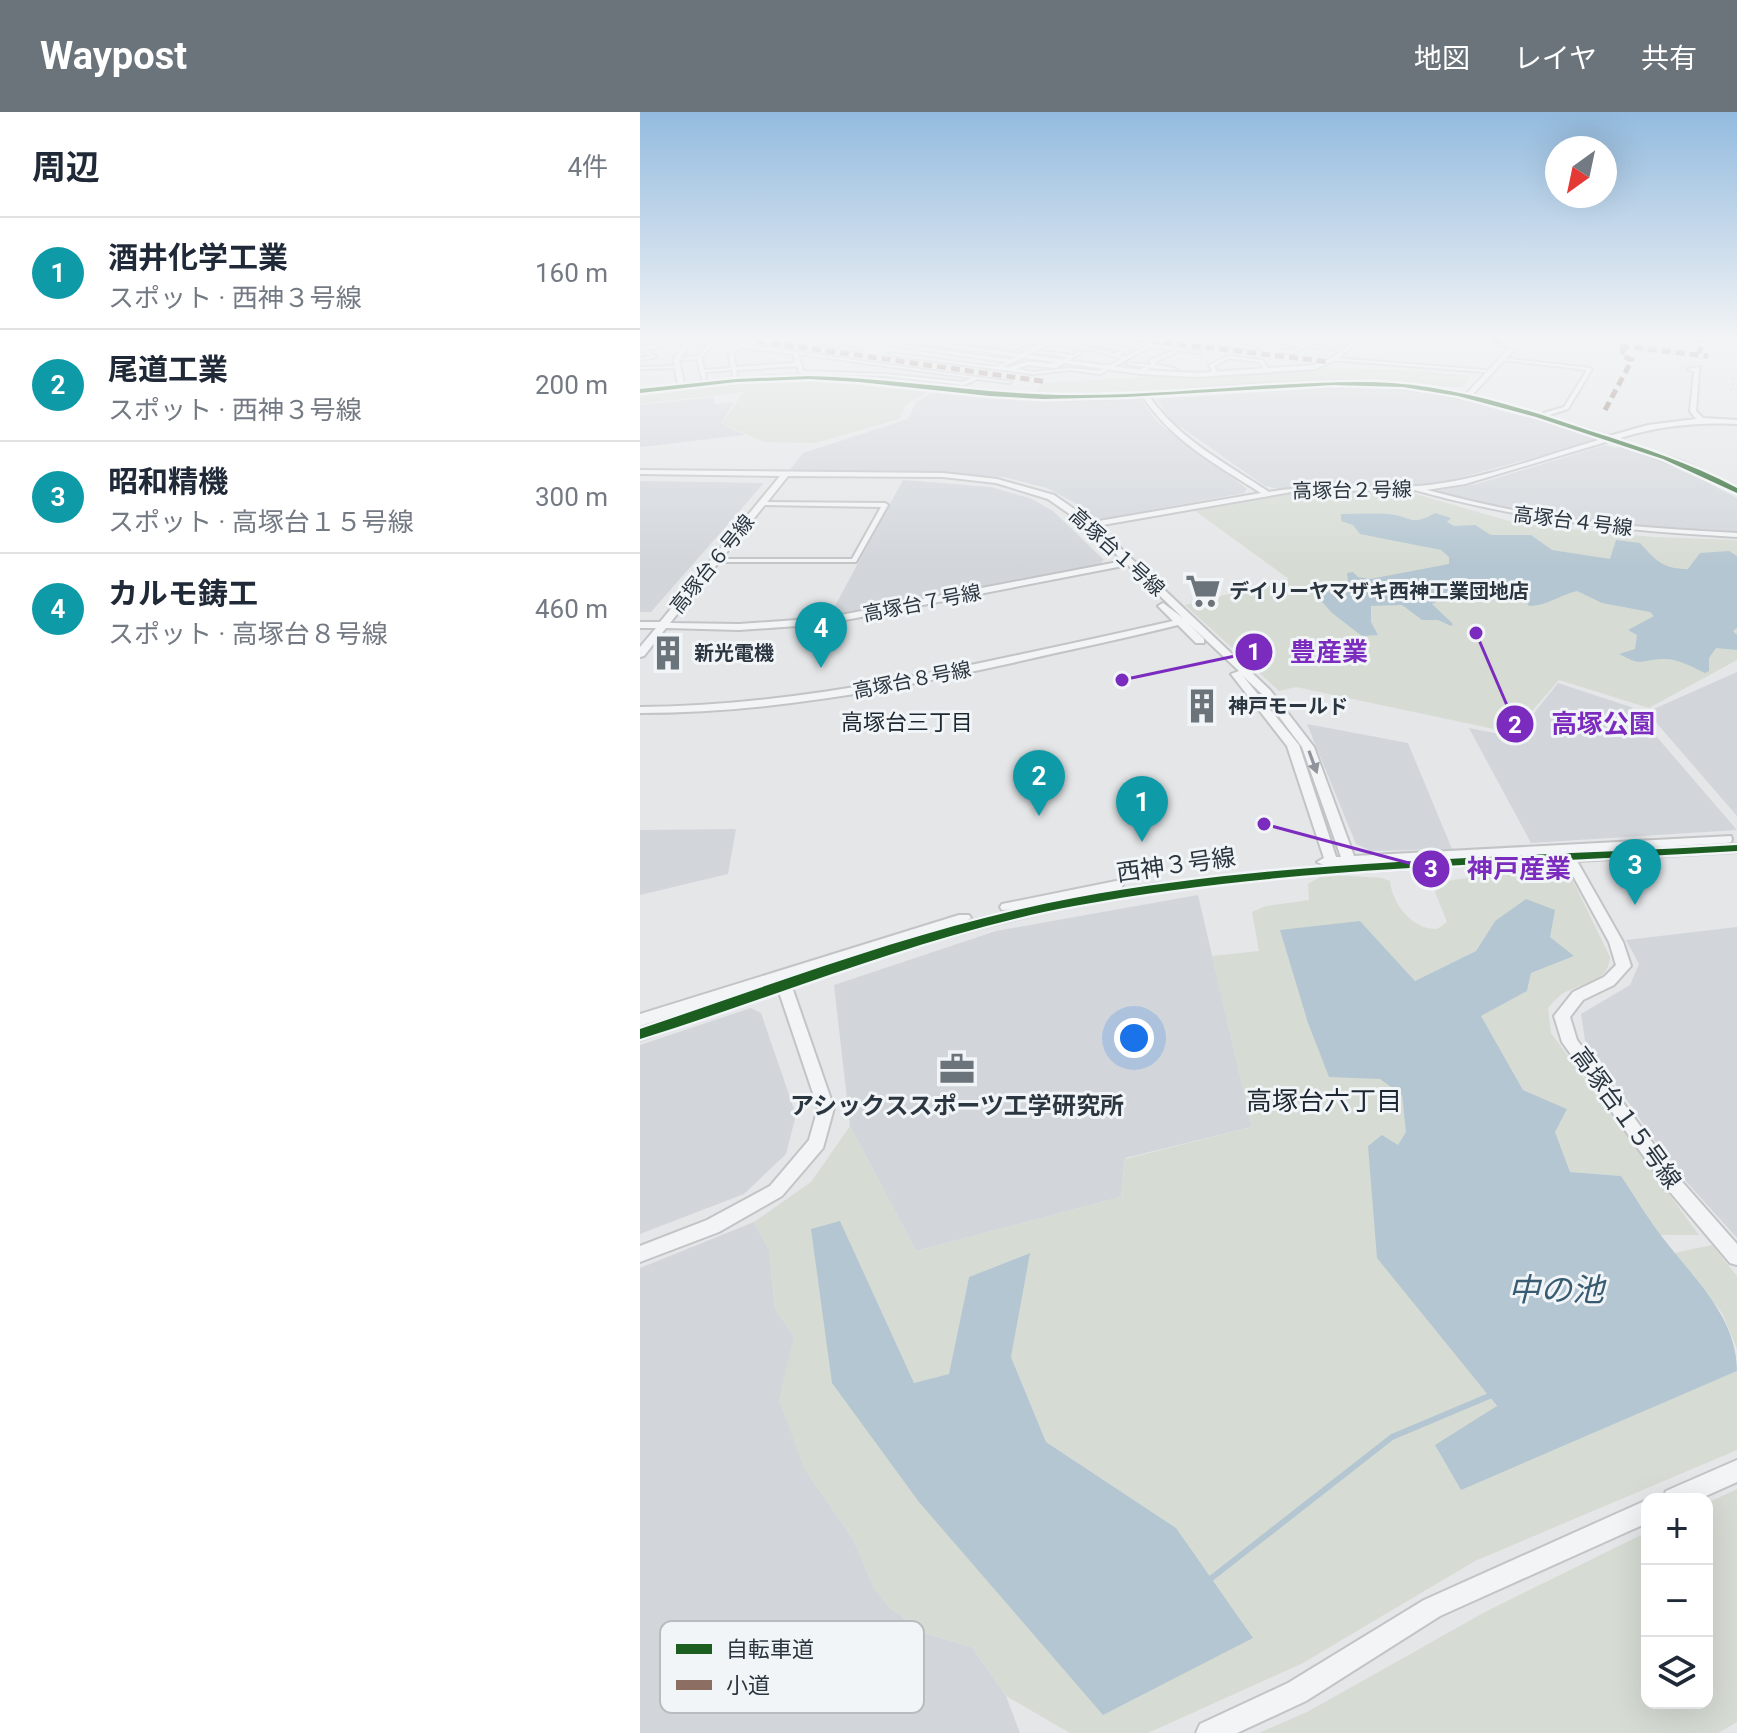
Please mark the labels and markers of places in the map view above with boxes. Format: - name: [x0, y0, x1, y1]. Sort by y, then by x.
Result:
- supermarket icon: デイリーヤマザキ西神工業団地店: [1184, 572, 1222, 610]
- place label: デイリーヤマザキ西神工業団地店: [1229, 579, 1529, 603]
- pin: 4: [795, 602, 847, 668]
- callout: 豊産業: [1234, 627, 1384, 677]
- building icon: 新光電機: [649, 634, 687, 672]
- place label: 新光電機: [694, 641, 774, 665]
- building icon: 神戸モールド: [1183, 687, 1221, 725]
- place label: 神戸モールド: [1228, 694, 1348, 718]
- callout: 高塚公園: [1495, 699, 1671, 749]
- pin: 2: [1013, 750, 1065, 816]
- pin: 1: [1116, 776, 1168, 842]
- pin: 3: [1609, 839, 1661, 905]
- callout: 神戸産業: [1411, 844, 1587, 894]
- office icon: アシックススポーツ工学研究所: [938, 1050, 976, 1088]
- place label: アシックススポーツ工学研究所: [790, 1092, 1124, 1120]

